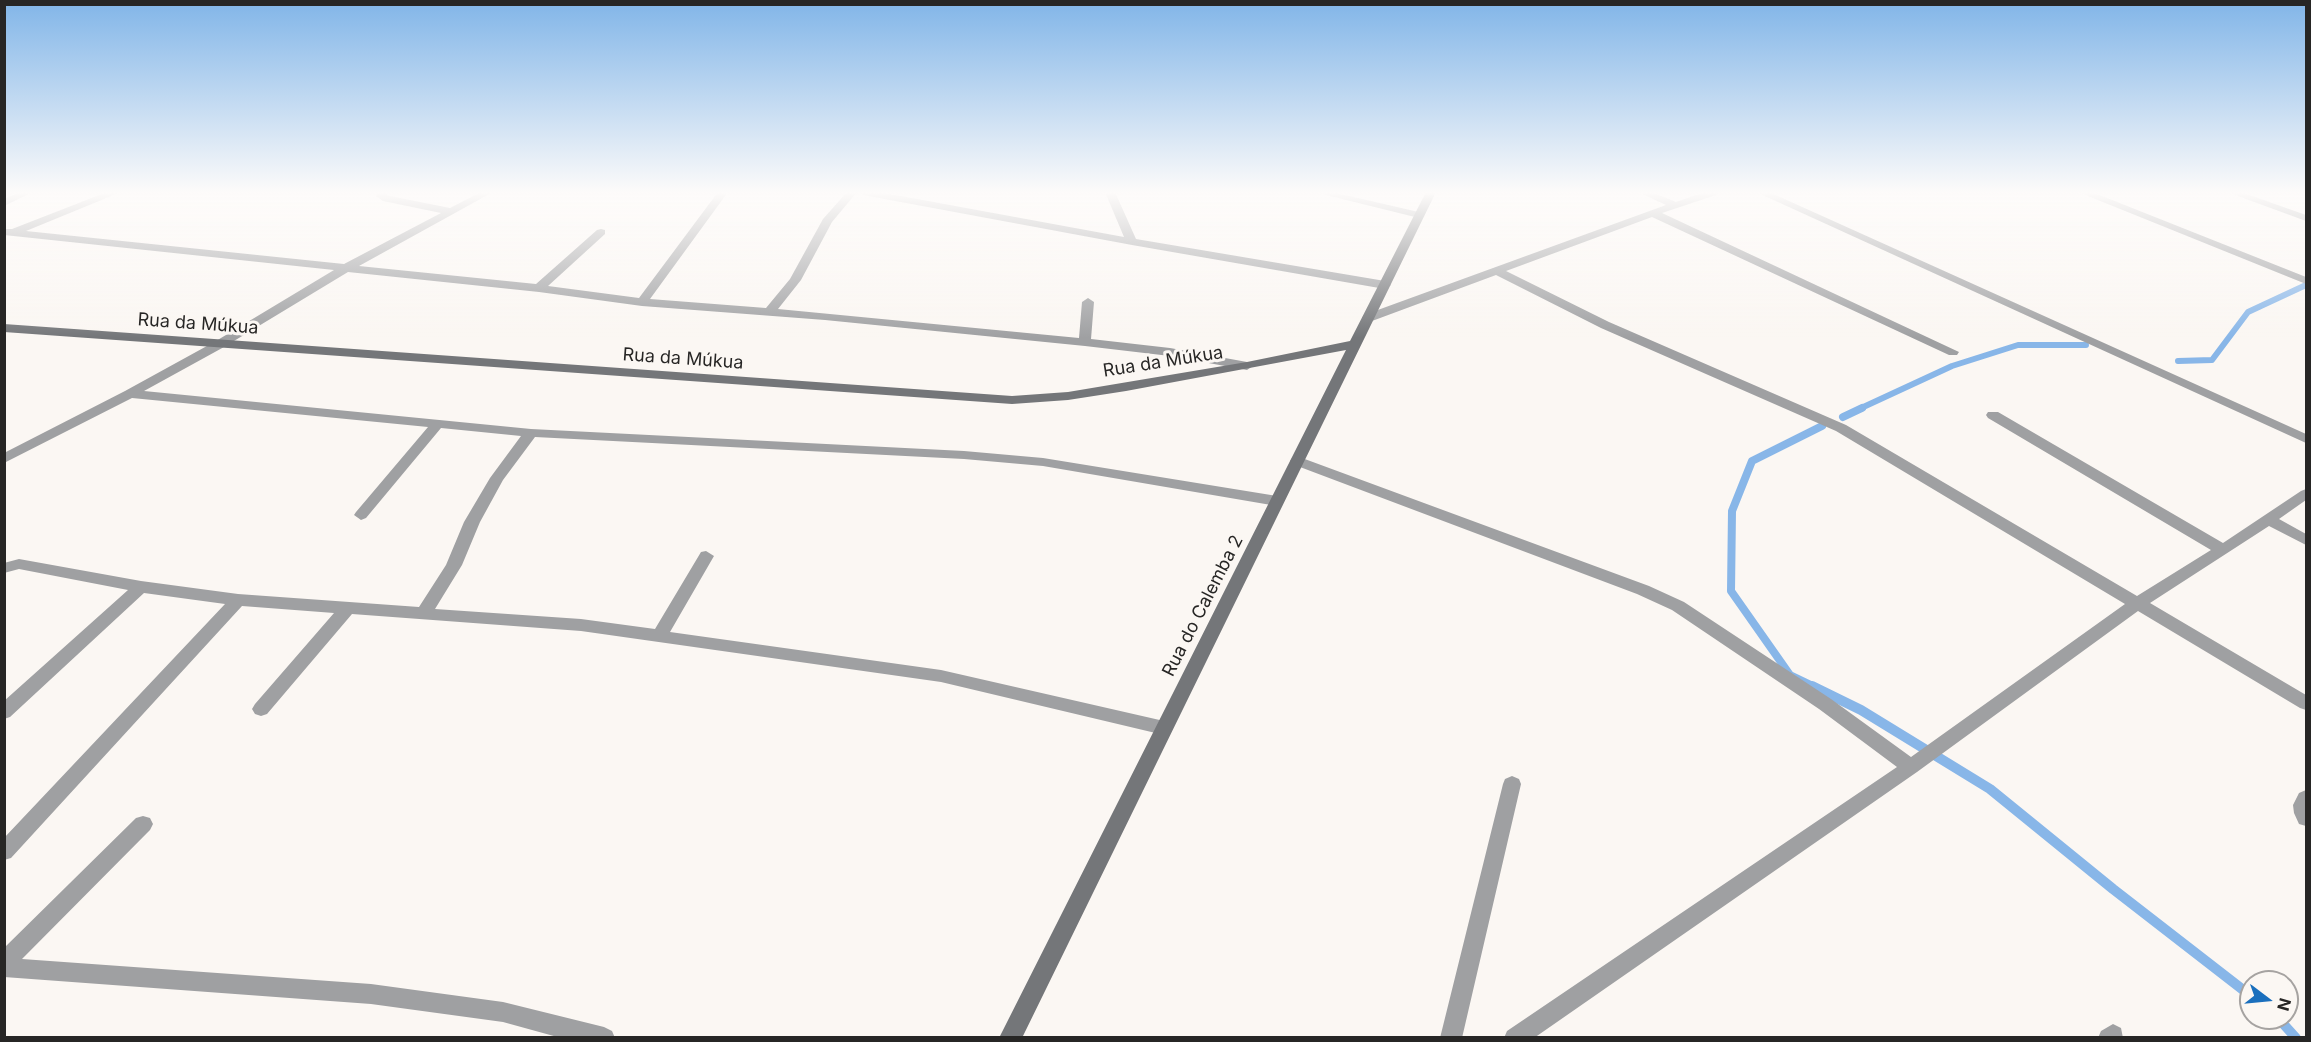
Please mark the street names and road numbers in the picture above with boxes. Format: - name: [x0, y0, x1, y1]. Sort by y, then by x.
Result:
- street label: Rua da Múkua: [137, 309, 259, 339]
- street label: Rua da Múkua: [1101, 342, 1225, 382]
- street label: Rua da Múkua: [622, 344, 744, 374]
- street label: Rua do Calemba 2: [1158, 532, 1248, 680]

